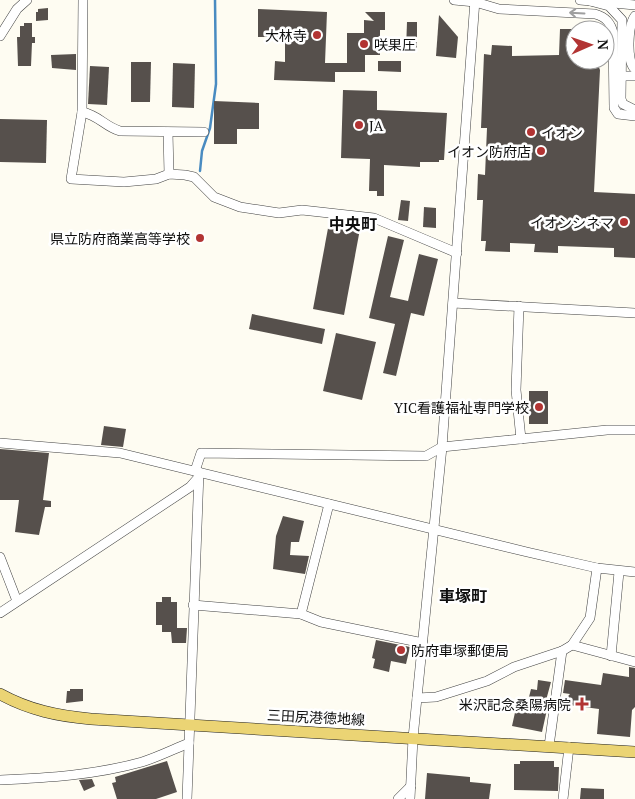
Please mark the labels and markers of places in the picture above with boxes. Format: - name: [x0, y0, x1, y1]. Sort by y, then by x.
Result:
- place label: 大林寺: [265, 26, 307, 45]
- marker: 大林寺: [311, 29, 323, 41]
- place label: 咲果圧: [374, 35, 416, 54]
- marker: 咲果圧: [358, 38, 370, 50]
- place label: JA: [369, 116, 384, 135]
- marker: JA: [353, 119, 365, 131]
- place label: イオン: [541, 123, 583, 142]
- marker: イオン: [525, 126, 537, 138]
- place label: イオン防府店: [447, 142, 531, 161]
- marker: イオン防府店: [535, 145, 547, 157]
- place label: イオンシネマ: [530, 213, 614, 232]
- marker: イオンシネマ: [618, 216, 630, 228]
- place label: 県立防府商業高等学校: [50, 229, 190, 248]
- marker: 県立防府商業高等学校: [194, 232, 206, 244]
- place label: YIC看護福祉専門学校: [394, 398, 529, 417]
- marker: YIC看護福祉専門学校: [533, 401, 545, 413]
- place label: 防府車塚郵便局: [411, 641, 509, 660]
- marker: 防府車塚郵便局: [395, 644, 407, 656]
- place label: 米沢記念桑陽病院: [459, 695, 571, 714]
- marker: 米沢記念桑陽病院: [575, 697, 589, 711]

